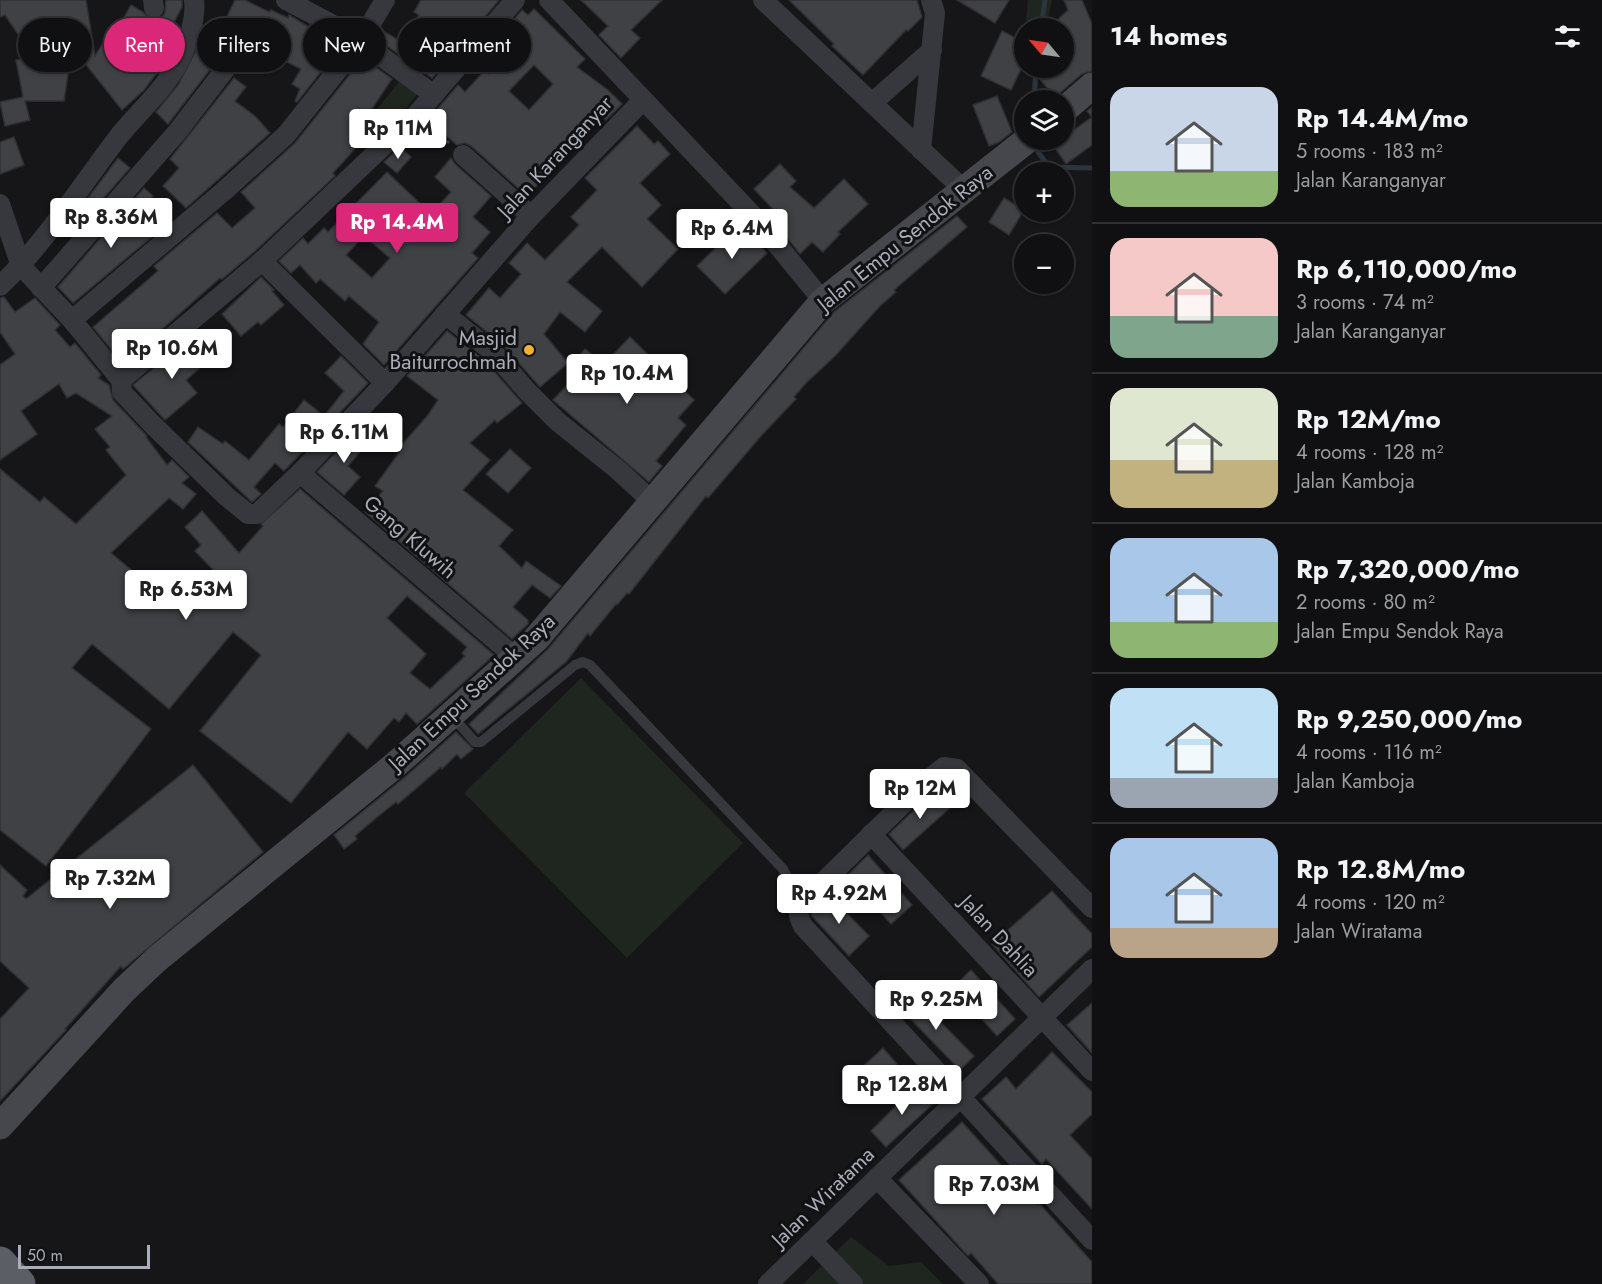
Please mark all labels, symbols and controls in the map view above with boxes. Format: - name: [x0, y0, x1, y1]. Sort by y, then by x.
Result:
- text: 14 homes: [1110, 17, 1227, 55]
- chip: Buy: [18, 18, 92, 72]
- chip: Rent: [104, 18, 185, 72]
- chip: Filters: [197, 18, 291, 72]
- chip: New: [303, 18, 386, 72]
- chip: Apartment: [398, 18, 531, 72]
- north arrow: [1014, 18, 1074, 78]
- map controls: [1014, 18, 1074, 294]
- icon: filters: [1551, 20, 1584, 53]
- street label: Jalan Karanganyar: [488, 89, 620, 227]
- button: layers: [1014, 90, 1074, 150]
- text: Rp 14.4M/mo: [1296, 99, 1468, 137]
- pin: Rp 11M: [349, 109, 447, 160]
- icon: home: [1158, 111, 1230, 183]
- text: Rp 11M: [363, 114, 433, 143]
- text: 5 rooms · 183 m²: [1296, 137, 1443, 166]
- street label: Jalan Empu Sendok Raya: [809, 158, 999, 320]
- button: +: [1014, 162, 1074, 222]
- text: Jalan Karanganyar: [1296, 166, 1446, 195]
- pin: Rp 8.36M: [49, 198, 173, 249]
- text: Rp 8.36M: [64, 203, 158, 232]
- pin: Rp 14.4M: [335, 203, 459, 254]
- text: Rp 14.4M: [350, 208, 444, 237]
- pin: Rp 6.4M: [677, 209, 787, 260]
- text: Rp 6.4M: [691, 214, 773, 243]
- button: −: [1014, 234, 1074, 294]
- text: Rp 6,110,000/mo: [1296, 250, 1517, 288]
- icon: home: [1158, 262, 1230, 334]
- text: 3 rooms · 74 m²: [1296, 288, 1434, 317]
- text: Jalan Karanganyar: [1296, 317, 1446, 346]
- place label: Masjid Baiturrochmah: [390, 323, 517, 377]
- pin: Rp 10.6M: [110, 329, 234, 380]
- text: Rp 10.6M: [126, 334, 218, 363]
- marker: Masjid Baiturrochmah: [522, 343, 536, 357]
- pin: Rp 10.4M: [565, 354, 689, 405]
- text: Rp 10.4M: [581, 359, 673, 388]
- text: Rp 12M/mo: [1296, 400, 1441, 438]
- icon: home: [1158, 412, 1230, 484]
- pin: Rp 6.11M: [282, 413, 406, 464]
- text: Rp 6.11M: [299, 418, 389, 447]
- text: 4 rooms · 128 m²: [1296, 438, 1444, 467]
- text: Jalan Kamboja: [1296, 467, 1415, 496]
- street label: Gang Kluwih: [357, 488, 463, 586]
- text: Rp 7,320,000/mo: [1296, 550, 1519, 588]
- icon: home: [1158, 562, 1230, 634]
- pin: Rp 6.53M: [124, 570, 248, 621]
- text: Rp 6.53M: [139, 575, 233, 604]
- text: 2 rooms · 80 m²: [1296, 588, 1435, 617]
- street label: Jalan Empu Sendok Raya: [380, 607, 562, 779]
- text: Jalan Empu Sendok Raya: [1296, 617, 1504, 646]
- text: Rp 9,250,000/mo: [1296, 700, 1522, 738]
- icon: home: [1158, 712, 1230, 784]
- text: 4 rooms · 116 m²: [1296, 738, 1442, 767]
- text: Jalan Kamboja: [1296, 767, 1415, 796]
- pin: Rp 12M: [871, 769, 969, 820]
- text: Rp 12M: [884, 774, 956, 803]
- text: Rp 12.8M/mo: [1296, 850, 1465, 888]
- pin: Rp 7.32M: [48, 859, 172, 910]
- icon: home: [1158, 862, 1230, 934]
- text: Rp 7.32M: [64, 864, 156, 893]
- pin: Rp 4.92M: [777, 874, 901, 925]
- text: Rp 4.92M: [791, 879, 887, 908]
- street label: Jalan Dahlia: [951, 886, 1045, 984]
- text: 4 rooms · 120 m²: [1296, 888, 1445, 917]
- text: Jalan Wiratama: [1296, 917, 1422, 946]
- pin: Rp 9.25M: [874, 980, 998, 1031]
- text: Rp 9.25M: [889, 985, 983, 1014]
- pin: Rp 12.8M: [840, 1065, 964, 1116]
- text: Rp 12.8M: [856, 1070, 948, 1099]
- street label: Jalan Wiratama: [763, 1140, 881, 1256]
- pin: Rp 7.03M: [932, 1165, 1056, 1216]
- text: Rp 7.03M: [948, 1170, 1040, 1199]
- scale bar: [18, 1242, 150, 1270]
- text: 50 m: [27, 1244, 63, 1267]

